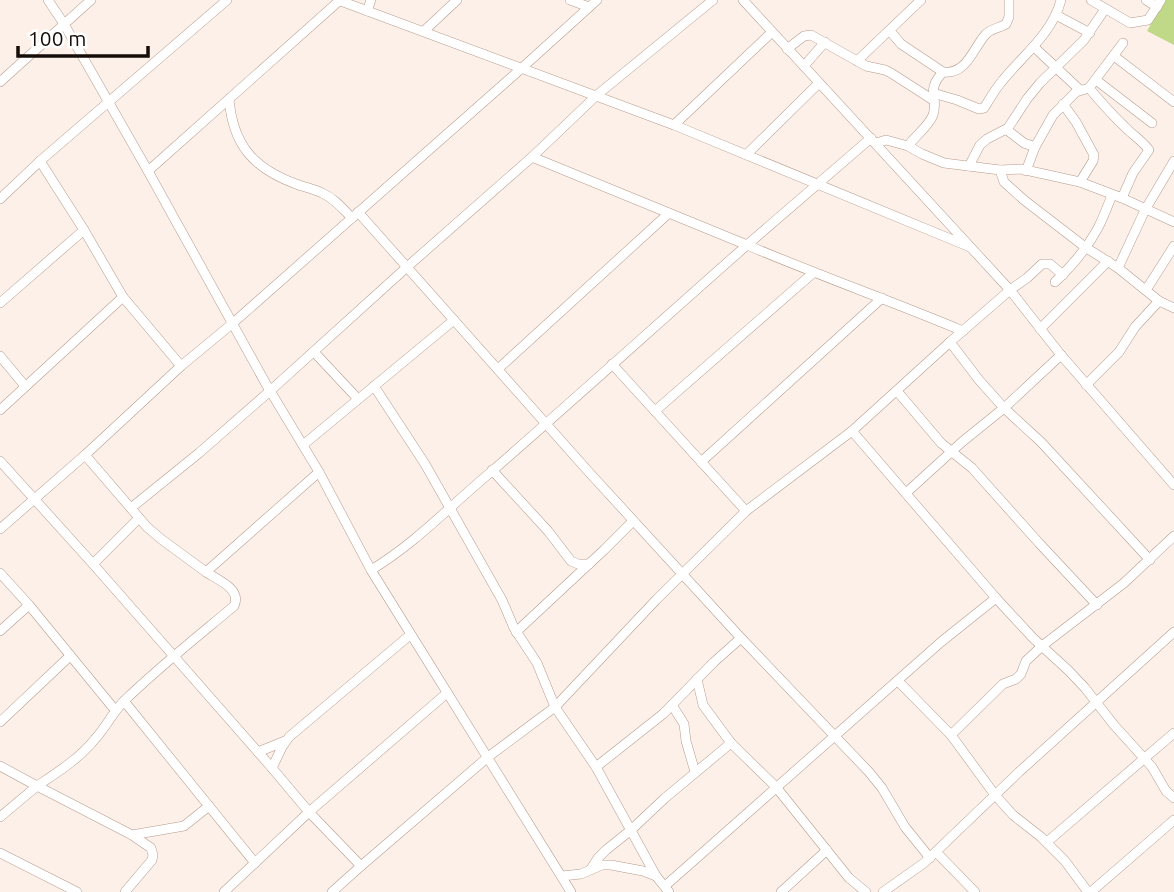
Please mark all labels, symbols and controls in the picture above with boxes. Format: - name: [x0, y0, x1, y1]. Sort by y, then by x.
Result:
- scale bar: [18, 14, 147, 58]
- text: 100 m: [28, 26, 86, 50]

